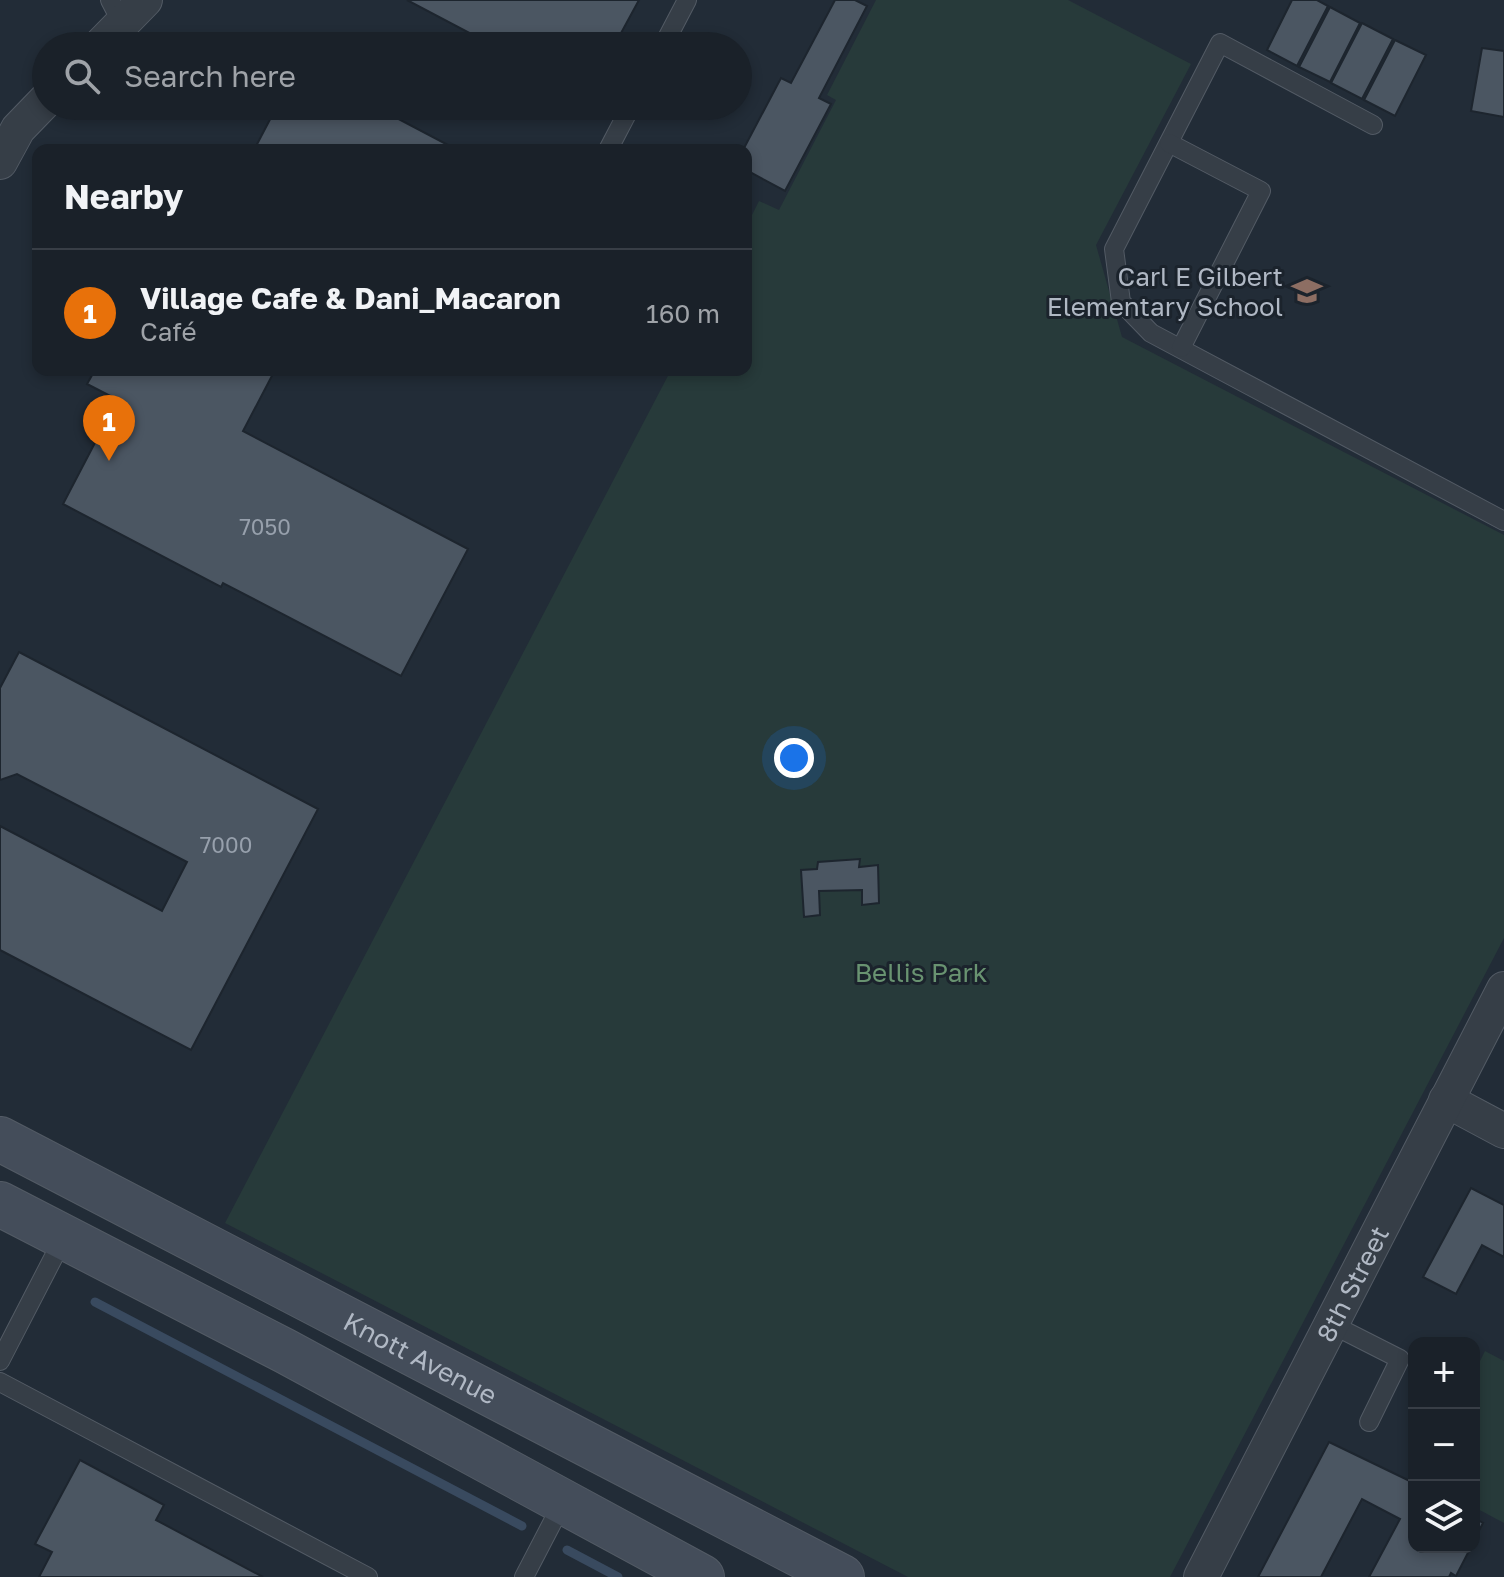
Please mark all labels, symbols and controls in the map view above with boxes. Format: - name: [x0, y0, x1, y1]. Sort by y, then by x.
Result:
- search box: [32, 32, 752, 120]
- icon: search: [60, 54, 104, 98]
- text: Search here: [124, 58, 296, 94]
- text: Nearby: [64, 176, 184, 216]
- place label: Carl E Gilbert Elementary School: [1047, 261, 1283, 322]
- school or university icon: Carl E Gilbert Elementary School: [1290, 274, 1324, 308]
- text: Village Cafe & Dani_Macaron: [140, 280, 561, 316]
- text: 1: [83, 298, 97, 329]
- text: 160 m: [646, 298, 720, 329]
- text: Café: [140, 316, 197, 347]
- pin: 1: [83, 395, 135, 461]
- house number: 7050: [239, 513, 291, 540]
- your location: [774, 738, 814, 778]
- house number: 7000: [200, 831, 252, 858]
- park label: Bellis Park: [855, 957, 988, 988]
- street label: 8th Street: [1310, 1221, 1395, 1347]
- street label: Knott Avenue: [339, 1305, 502, 1410]
- map controls: [1408, 1337, 1480, 1553]
- button: +: [1408, 1337, 1480, 1409]
- button: −: [1408, 1409, 1480, 1481]
- button: layers: [1408, 1481, 1480, 1553]

